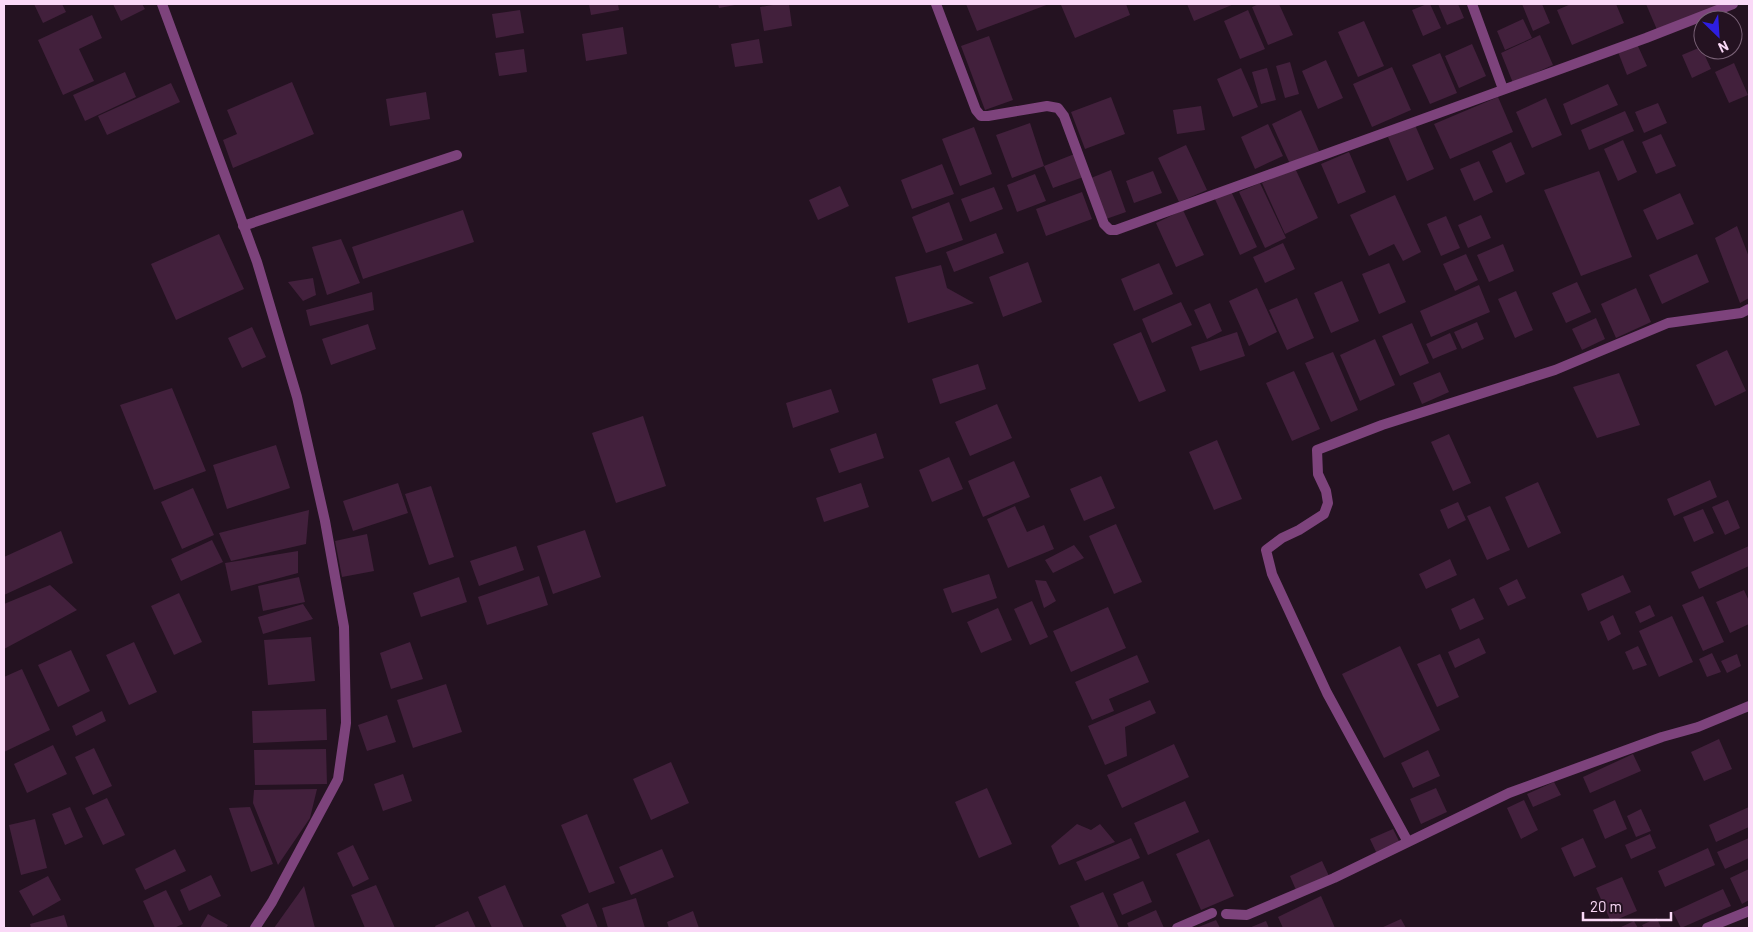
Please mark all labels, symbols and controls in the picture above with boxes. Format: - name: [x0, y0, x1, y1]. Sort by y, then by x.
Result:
- north arrow: [1693, 10, 1743, 60]
- text: N: [1716, 38, 1732, 57]
- scale bar: [1583, 890, 1670, 922]
- text: 20 m: [1590, 897, 1622, 915]

